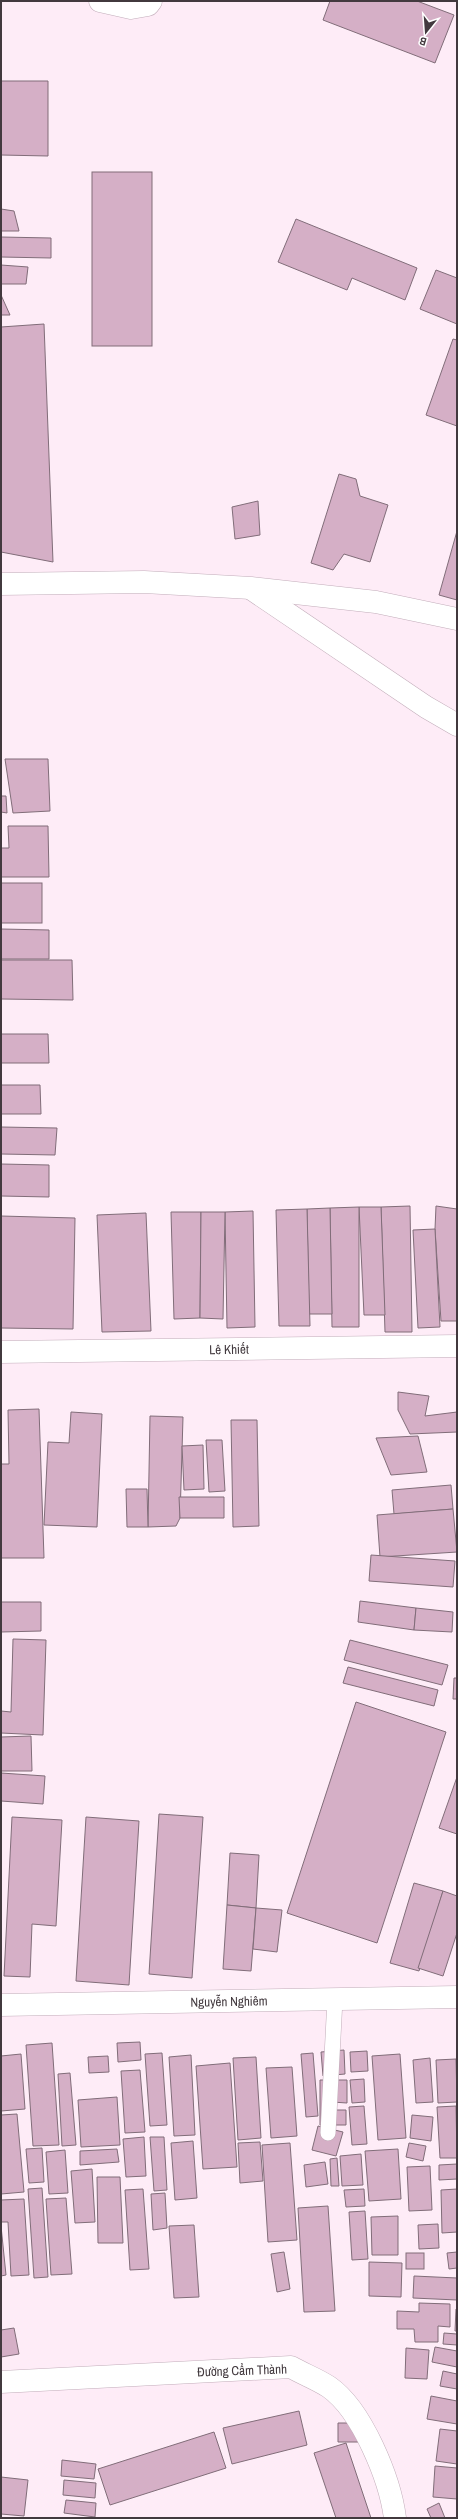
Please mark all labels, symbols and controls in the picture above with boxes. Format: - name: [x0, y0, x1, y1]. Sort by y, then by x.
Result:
- north arrow: [406, 12, 446, 52]
- text: B: [417, 34, 428, 49]
- street label: Lê Khiết: [209, 1341, 249, 1358]
- street label: Nguyễn Nghiêm: [190, 1992, 268, 2011]
- street label: Đường Cẩm Thành: [197, 2360, 287, 2381]

